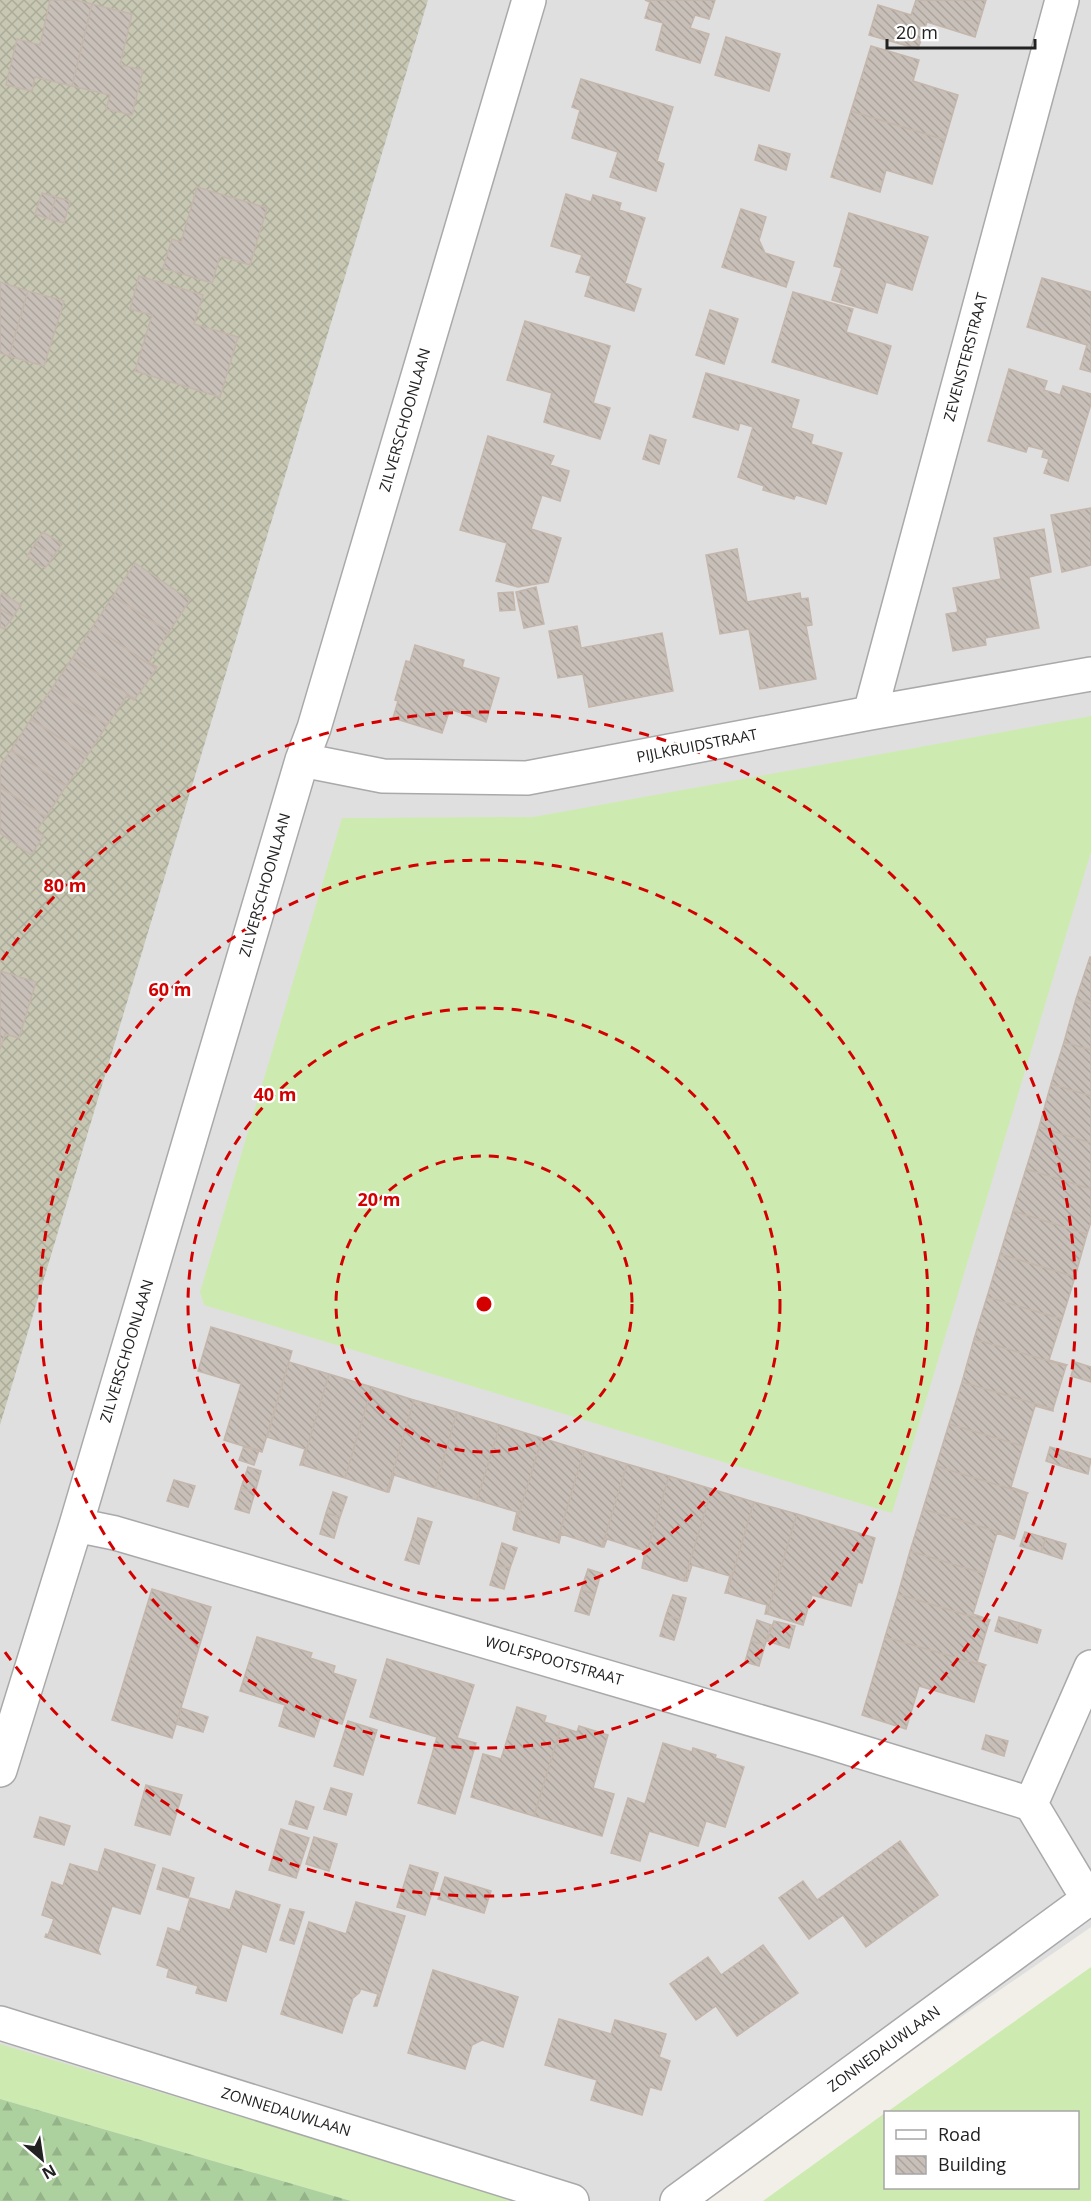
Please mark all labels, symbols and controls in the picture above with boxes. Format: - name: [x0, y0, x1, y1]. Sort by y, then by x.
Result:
- scale bar: [887, 12, 1036, 50]
- text: 20 m: [896, 20, 938, 44]
- street label: ZEVENSTERSTRAAT: [938, 289, 992, 423]
- street label: ZILVERSCHOONLAAN: [374, 346, 434, 494]
- street label: PIJLKRUIDSTRAAT: [635, 723, 760, 767]
- street label: ZILVERSCHOONLAAN: [234, 811, 294, 959]
- text: 80 m: [44, 873, 86, 897]
- text: 60 m: [149, 977, 191, 1001]
- text: 40 m: [254, 1082, 296, 1106]
- text: 20 m: [358, 1187, 400, 1211]
- street label: ZILVERSCHOONLAAN: [95, 1277, 157, 1425]
- centre of rings: [474, 1294, 494, 1314]
- street label: WOLFSPOOTSTRAAT: [483, 1631, 626, 1690]
- street label: ZONNEDAUWLAAN: [823, 2001, 944, 2096]
- street label: ZONNEDAUWLAAN: [219, 2082, 353, 2140]
- legend: [884, 2111, 1079, 2189]
- text: Road: [938, 2122, 981, 2146]
- north arrow: [12, 2129, 72, 2189]
- text: Building: [938, 2152, 1006, 2176]
- text: N: [38, 2159, 60, 2185]

